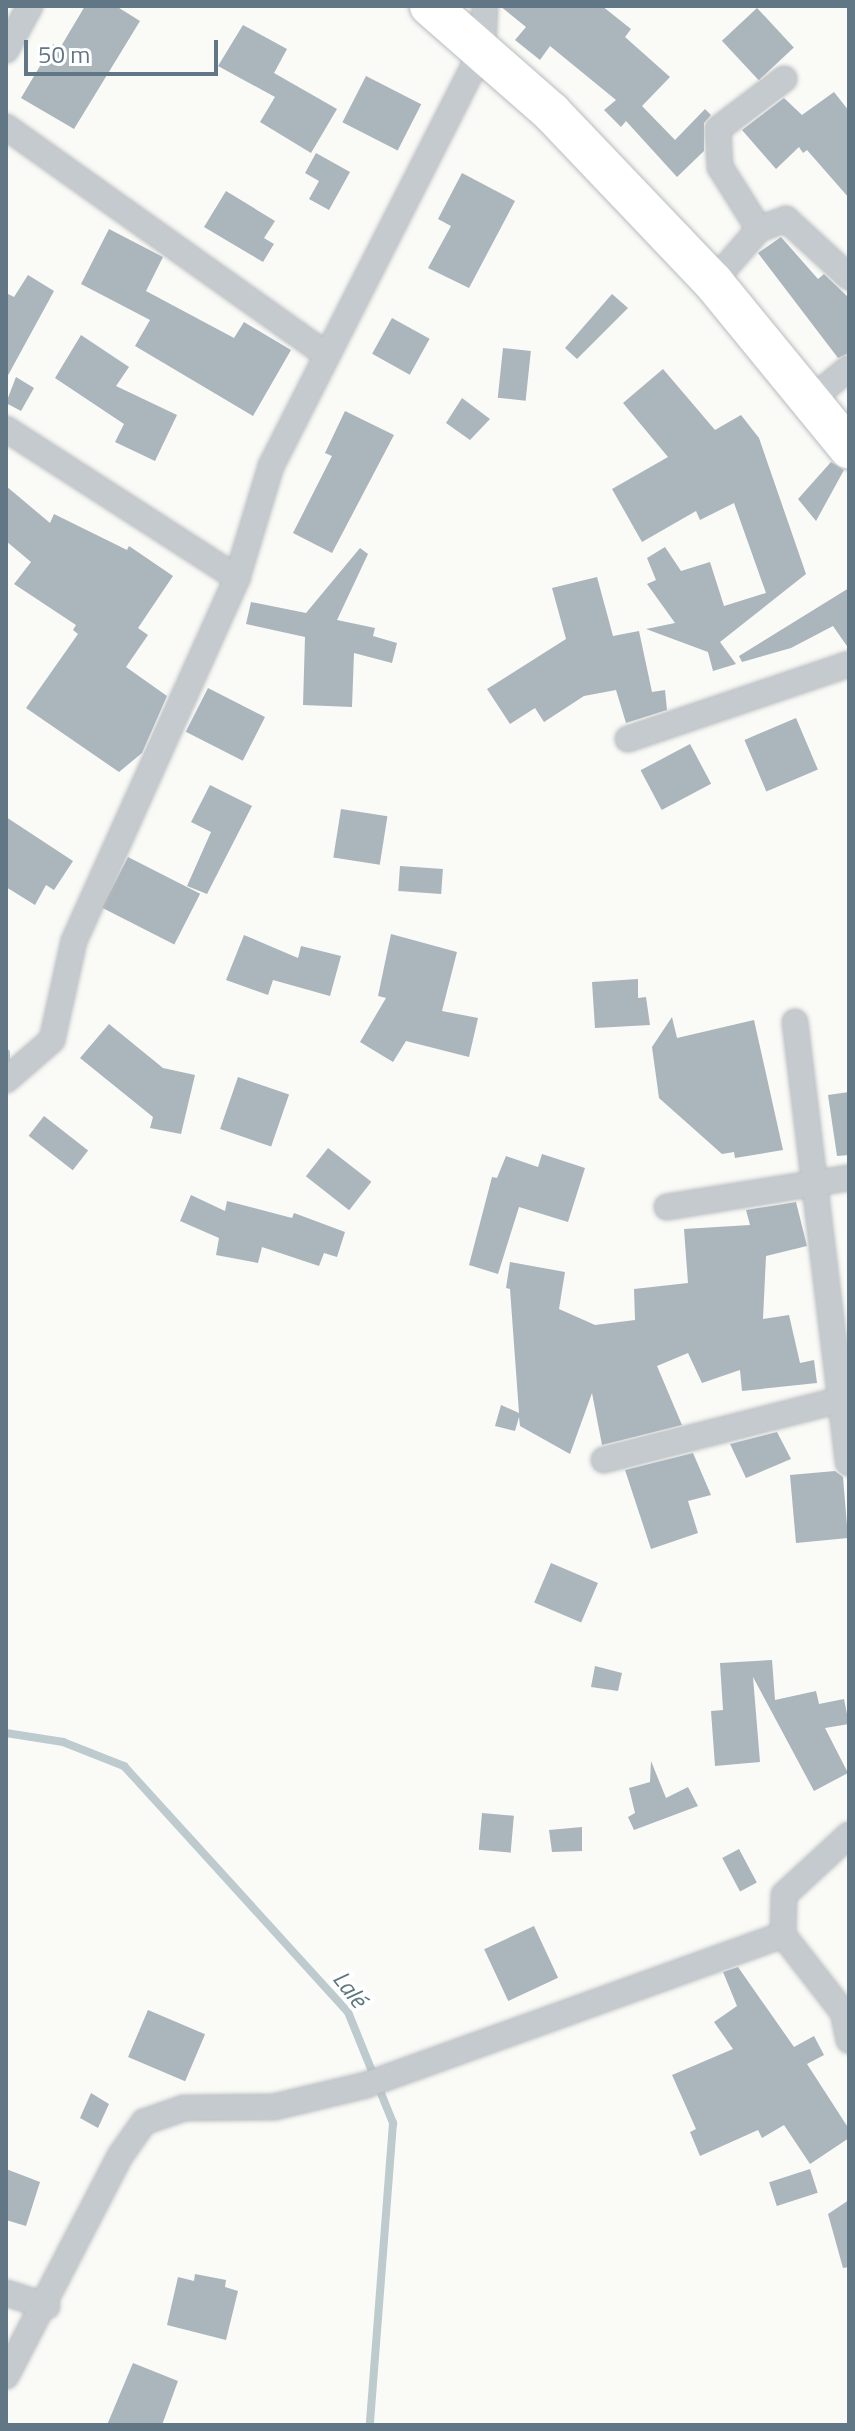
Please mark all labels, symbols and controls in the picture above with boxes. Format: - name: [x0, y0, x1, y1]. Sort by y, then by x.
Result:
- scale bar: [28, 24, 222, 74]
- text: 50 m: [38, 36, 90, 72]
- water label: Lalé: [327, 1965, 373, 2013]

